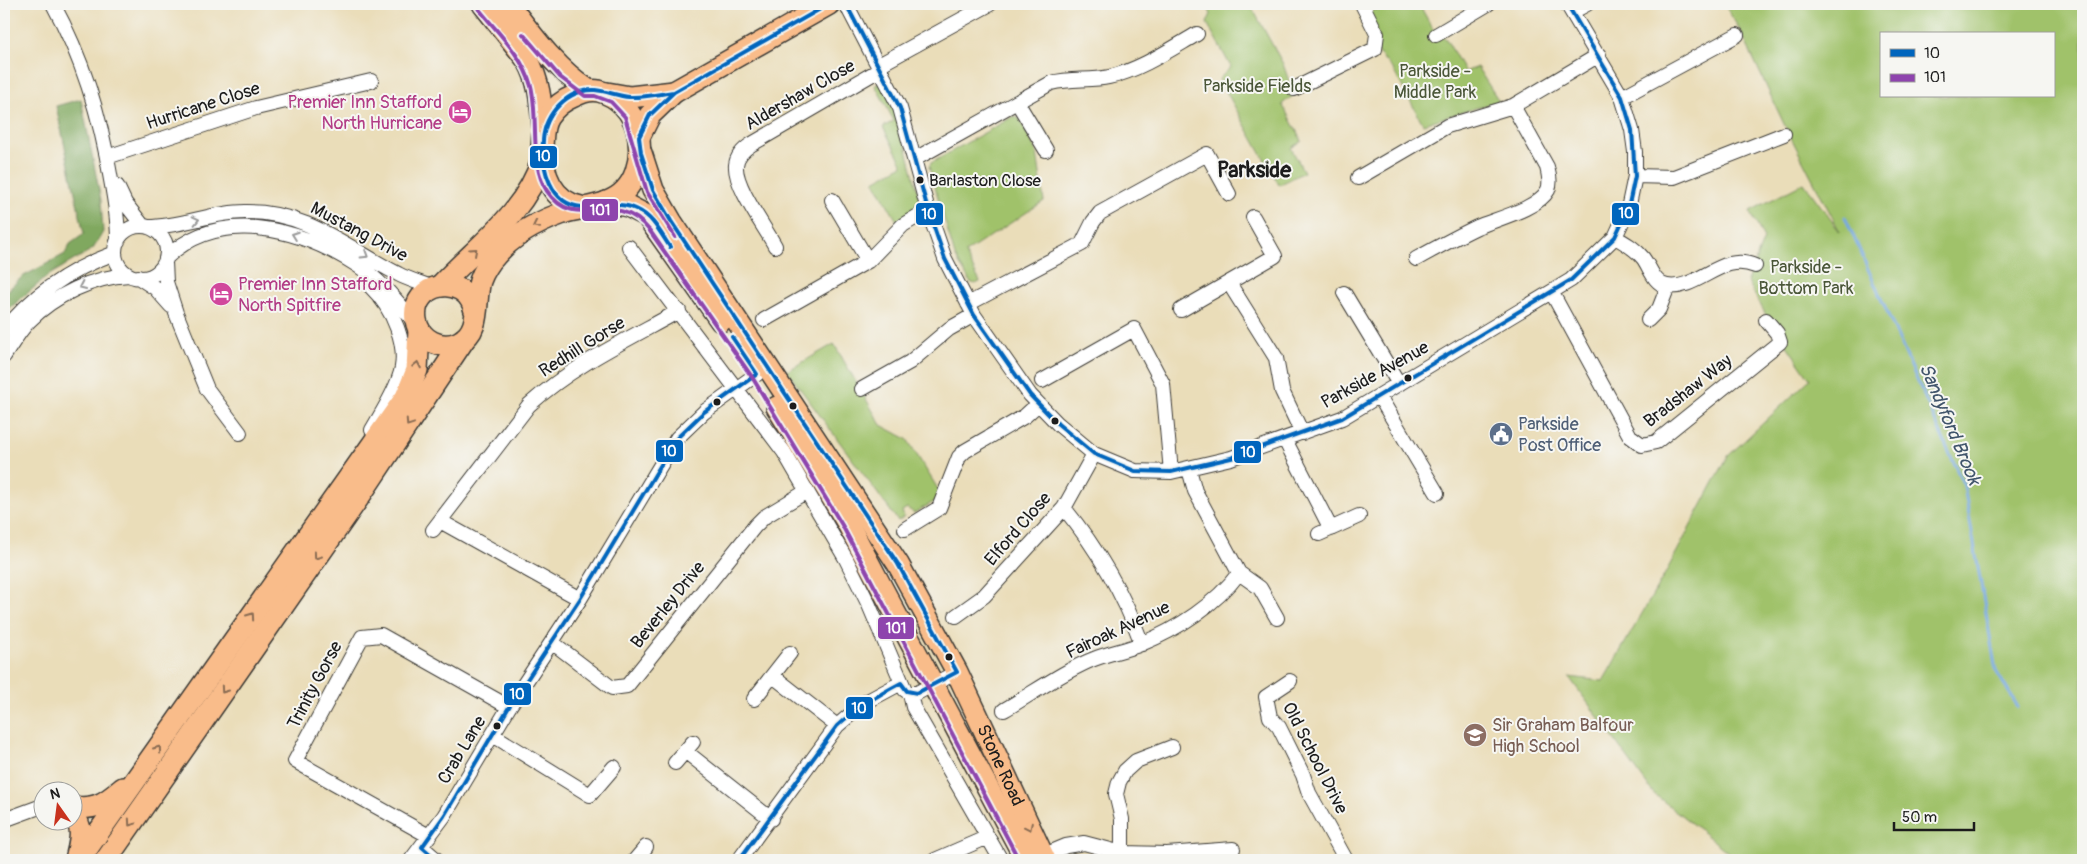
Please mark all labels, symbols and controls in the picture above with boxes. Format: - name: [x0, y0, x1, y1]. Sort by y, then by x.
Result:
- legend: [1880, 32, 2054, 98]
- text: 10: [1924, 44, 1940, 63]
- street label: Aldershaw Close: [741, 54, 859, 136]
- park label: Parkside - Middle Park: [1394, 60, 1477, 104]
- text: 101: [1924, 68, 1946, 87]
- park label: Parkside Fields: [1203, 75, 1311, 98]
- street label: Hurricane Close: [143, 77, 263, 135]
- place label: Premier Inn Stafford North Hurricane: [287, 91, 442, 135]
- hotel icon: Premier Inn Stafford North Hurricane: [447, 99, 473, 125]
- line badge: 10: [529, 145, 558, 169]
- text: 10: [535, 148, 551, 165]
- district label: Parkside: [1217, 156, 1292, 184]
- place label: Barlaston Close: [929, 170, 1042, 191]
- marker: Barlaston Close: [915, 175, 925, 185]
- street label: Mustang Drive: [306, 197, 412, 267]
- line badge: 101: [581, 198, 619, 222]
- text: 101: [590, 202, 610, 219]
- line badge: 10: [915, 202, 944, 226]
- line badge: 10: [1611, 202, 1640, 226]
- text: 10: [1618, 205, 1634, 222]
- text: 10: [921, 206, 937, 223]
- one-way arrow: [191, 215, 200, 226]
- one-way arrow: [532, 218, 541, 229]
- one-way arrow: [292, 231, 300, 241]
- one-way arrow: [468, 248, 477, 257]
- one-way arrow: [360, 249, 369, 259]
- park label: Parkside - Bottom Park: [1759, 256, 1854, 300]
- place label: Premier Inn Stafford North Spitfire: [238, 273, 393, 317]
- one-way arrow: [79, 279, 88, 289]
- hotel icon: Premier Inn Stafford North Spitfire: [208, 281, 234, 307]
- street label: Redhill Gorse: [535, 311, 629, 383]
- street label: Parkside Avenue: [1317, 336, 1433, 414]
- street label: Bradshaw Way: [1639, 349, 1737, 433]
- water label: Sandyford Brook: [1914, 360, 1987, 490]
- one-way arrow: [412, 361, 422, 370]
- unlabelled marker: [1403, 373, 1413, 383]
- unlabelled marker: [712, 397, 722, 407]
- unlabelled marker: [788, 401, 798, 411]
- place label: Parkside Post Office: [1518, 413, 1601, 457]
- unlabelled marker: [1050, 416, 1060, 426]
- one-way arrow: [406, 417, 415, 426]
- public building icon: Parkside Post Office: [1488, 421, 1514, 447]
- line badge: 10: [655, 439, 684, 463]
- line badge: 10: [1233, 440, 1262, 464]
- text: 10: [661, 443, 677, 460]
- text: 10: [1240, 444, 1256, 461]
- street label: Elford Close: [980, 487, 1056, 571]
- one-way arrow: [314, 551, 323, 560]
- street label: Beverley Drive: [626, 557, 710, 653]
- street label: Fairoak Avenue: [1062, 596, 1174, 664]
- one-way arrow: [245, 612, 254, 622]
- line badge: 101: [877, 616, 915, 640]
- text: 101: [886, 620, 906, 637]
- street label: Trinity Gorse: [282, 637, 348, 733]
- unlabelled marker: [944, 652, 954, 662]
- line badge: 10: [503, 682, 532, 706]
- one-way arrow: [221, 684, 230, 694]
- text: 10: [509, 686, 525, 703]
- line badge: 10: [845, 696, 874, 720]
- street label: Old School Drive: [1277, 698, 1353, 818]
- text: 10: [851, 700, 867, 717]
- street label: Crab Lane: [433, 712, 491, 788]
- place label: Sir Graham Balfour High School: [1492, 714, 1634, 758]
- unlabelled marker: [492, 721, 502, 731]
- street label: Stone Road: [972, 721, 1030, 810]
- school or university icon: Sir Graham Balfour High School: [1462, 722, 1488, 748]
- one-way arrow: [152, 745, 161, 755]
- north arrow: [32, 782, 82, 832]
- text: N: [48, 784, 62, 803]
- scale bar: [1894, 799, 1974, 831]
- text: 50 m: [1902, 808, 1937, 827]
- one-way arrow: [128, 817, 137, 827]
- one-way arrow: [1023, 822, 1033, 831]

